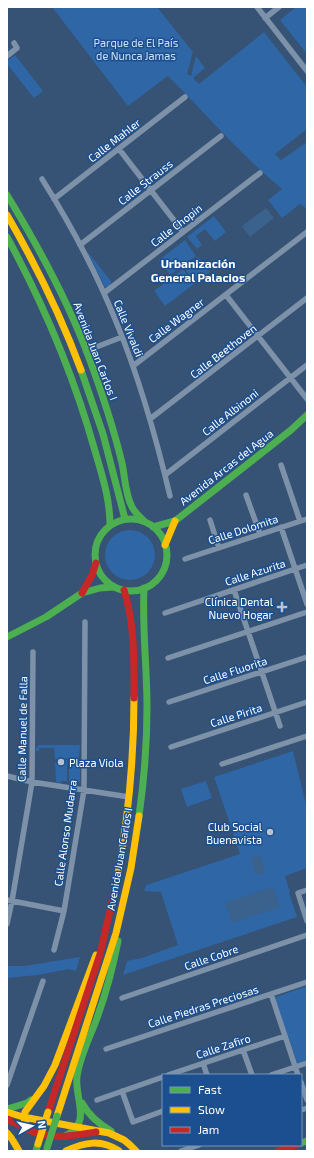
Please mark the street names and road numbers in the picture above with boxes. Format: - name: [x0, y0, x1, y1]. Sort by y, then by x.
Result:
- street label: Calle Mahler: [85, 115, 143, 164]
- street label: Calle Strauss: [115, 156, 175, 207]
- street label: Calle Chopin: [148, 201, 204, 249]
- street label: Calle Wagner: [146, 295, 207, 345]
- street label: Calle Vivaldi: [112, 298, 146, 358]
- street label: Avenida Juan Carlos I: [71, 300, 121, 402]
- street label: Calle Beethoven: [187, 321, 259, 381]
- street label: Calle Albinoni: [199, 386, 261, 438]
- street label: Avenida Arcas del Agua: [177, 426, 275, 508]
- street label: Calle Dolomita: [206, 512, 280, 546]
- street label: Calle Azurita: [223, 556, 287, 588]
- street label: Calle Fluorita: [201, 654, 269, 686]
- street label: Calle Manuel de Falla: [15, 676, 29, 782]
- street label: Calle Pirita: [208, 701, 264, 729]
- street label: Calle Alonso Mudarra: [51, 779, 79, 887]
- street label: Avenida Juan Carlos I: [104, 807, 134, 911]
- street label: Calle Cobre: [182, 942, 240, 972]
- street label: Calle Piedras Preciosas: [146, 982, 260, 1030]
- street label: Calle Zafiro: [194, 1031, 252, 1061]

